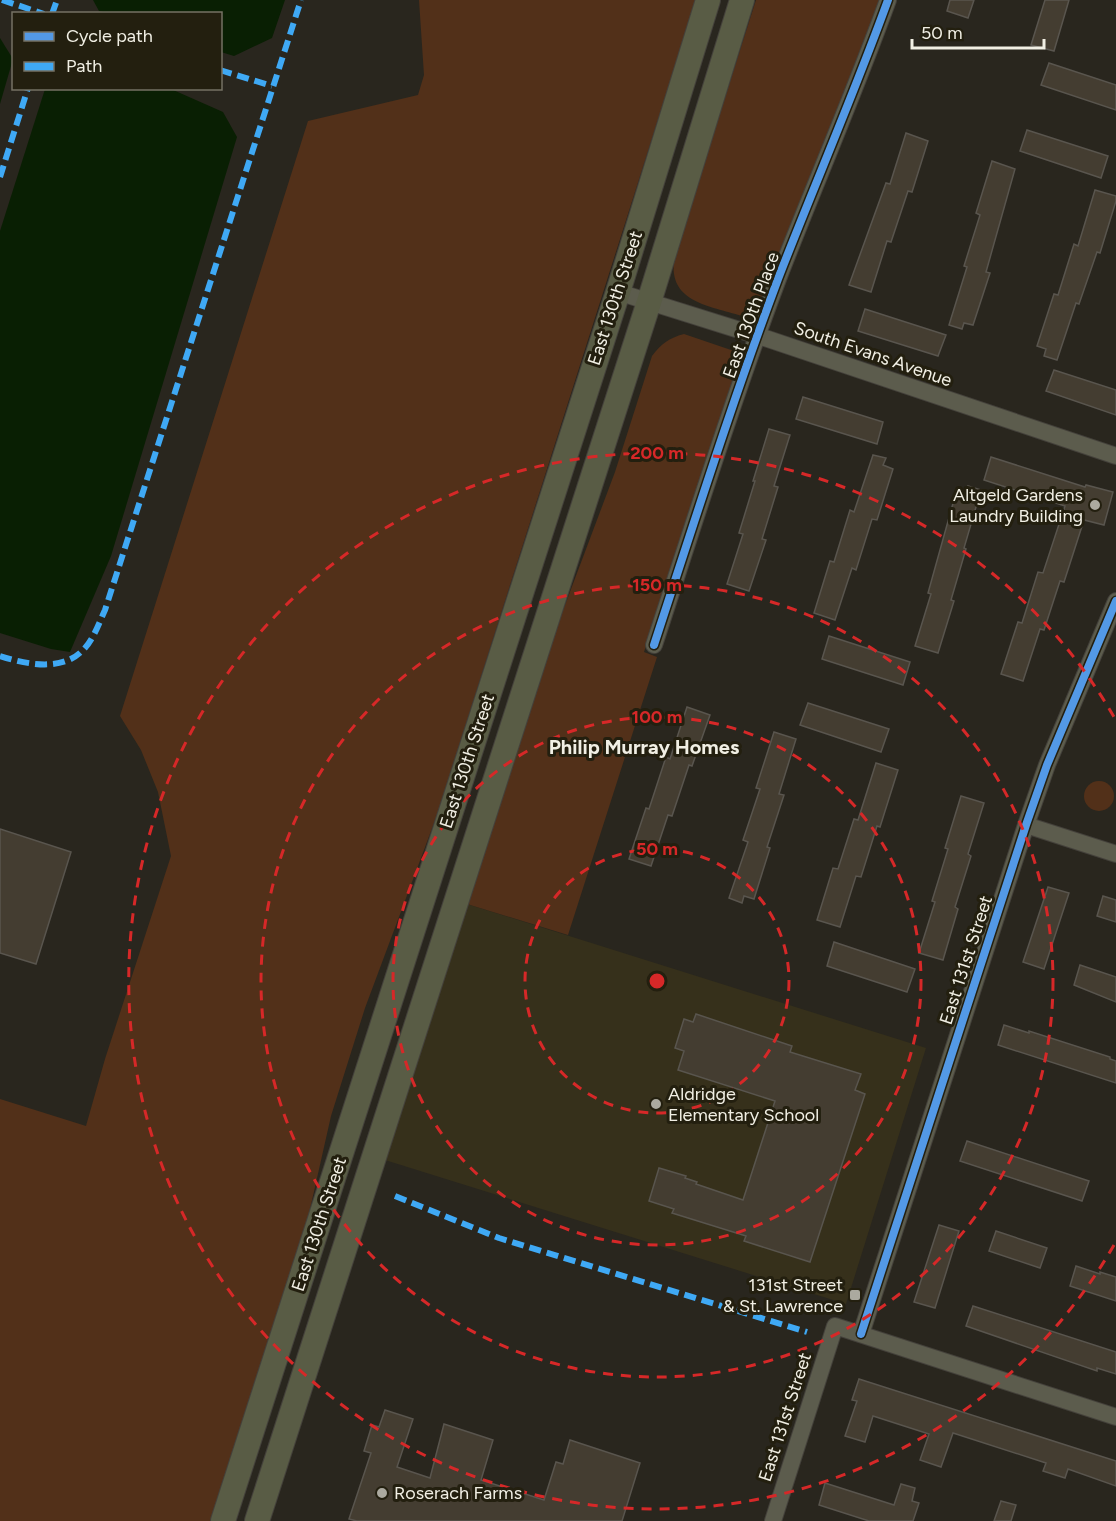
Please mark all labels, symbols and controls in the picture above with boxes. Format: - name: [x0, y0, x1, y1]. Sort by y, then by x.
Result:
- legend: [12, 12, 222, 90]
- scale bar: [912, 12, 1044, 50]
- text: 50 m: [921, 22, 963, 44]
- text: Cycle path: [66, 25, 153, 47]
- text: Path: [66, 55, 102, 77]
- street label: East 130th Street: [583, 228, 647, 368]
- street label: East 130th Place: [718, 249, 784, 381]
- street label: South Evans Avenue: [791, 317, 955, 391]
- text: 200 m: [630, 442, 684, 464]
- place label: Altgeld Gardens Laundry Building: [949, 484, 1083, 527]
- marker: Altgeld Gardens Laundry Building: [1088, 498, 1102, 512]
- text: 150 m: [632, 574, 682, 596]
- street label: East 130th Street: [435, 691, 499, 831]
- text: 100 m: [632, 706, 682, 728]
- district label: Philip Murray Homes: [549, 735, 739, 759]
- text: 50 m: [636, 838, 678, 860]
- street label: East 131st Street: [935, 893, 997, 1027]
- centre of rings: [647, 971, 667, 991]
- place label: Aldridge Elementary School: [668, 1083, 819, 1126]
- marker: Aldridge Elementary School: [649, 1097, 663, 1111]
- street label: East 130th Street: [287, 1154, 351, 1294]
- place label: 131st Street & St. Lawrence: [723, 1274, 843, 1317]
- marker: 131st Street & St. Lawrence: [848, 1288, 862, 1302]
- street label: East 131st Street: [754, 1350, 816, 1484]
- place label: Roserach Farms: [394, 1482, 522, 1504]
- marker: Roserach Farms: [375, 1486, 389, 1500]

